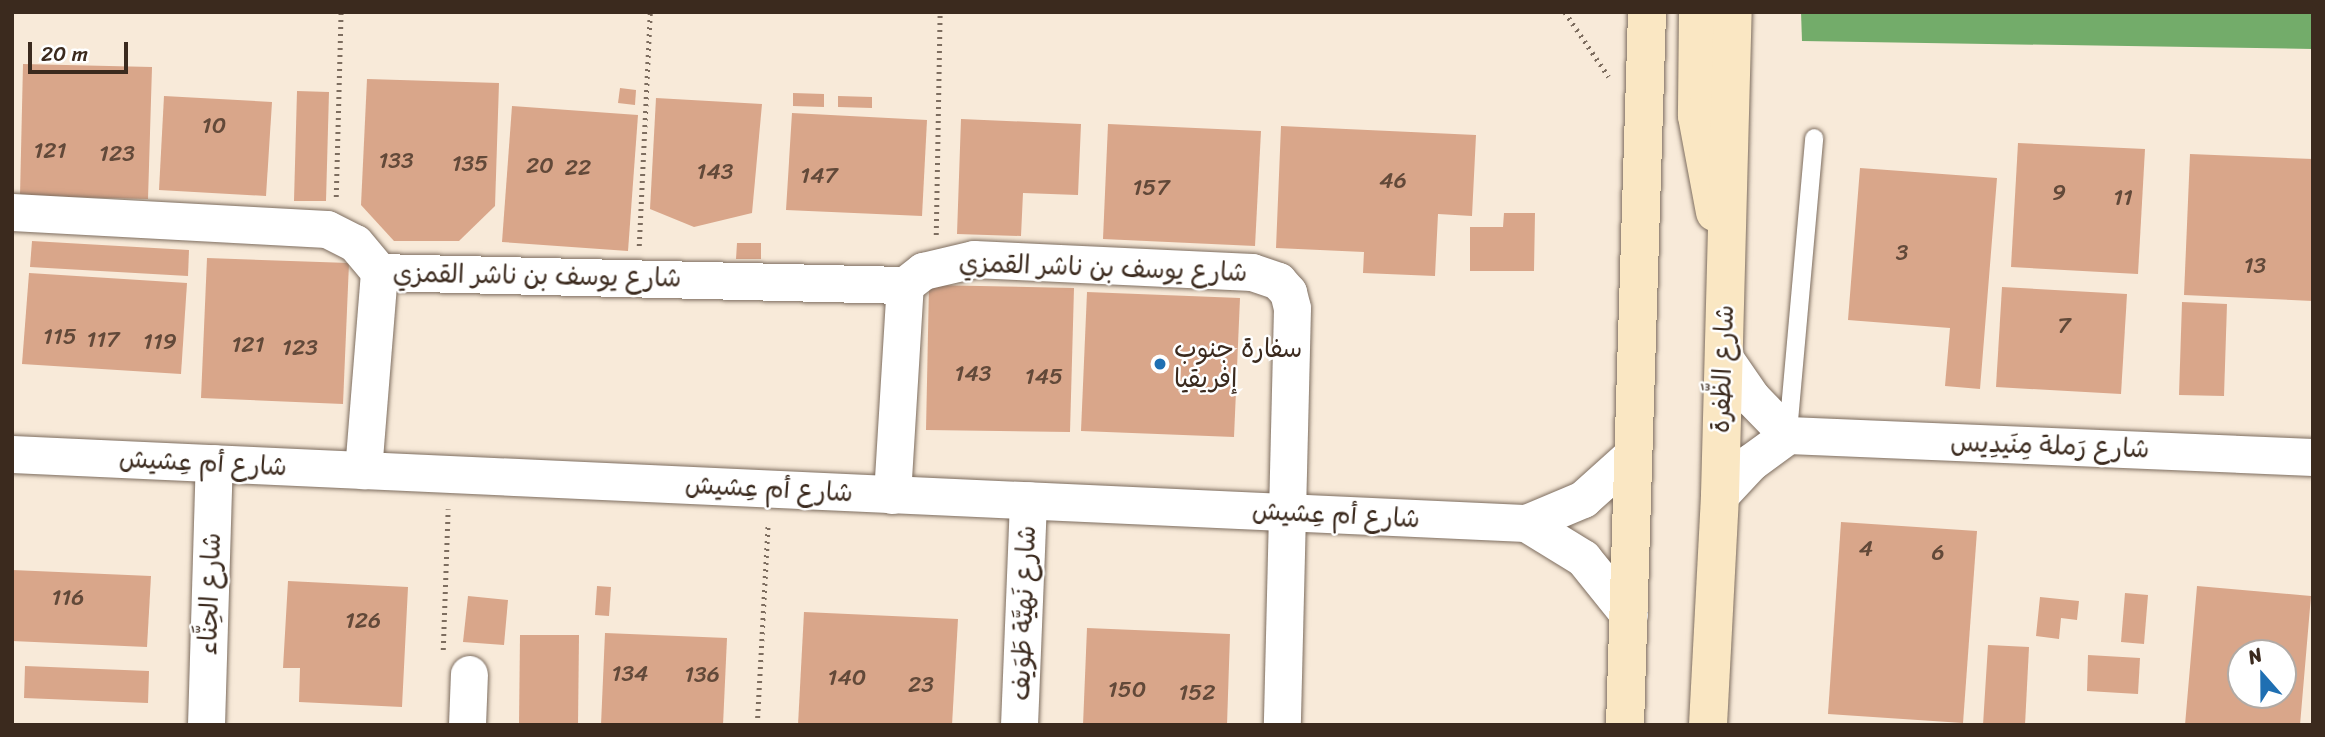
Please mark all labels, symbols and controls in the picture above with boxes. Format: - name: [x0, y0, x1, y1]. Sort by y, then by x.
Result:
- scale bar: [32, 28, 131, 72]
- text: 20 m: [41, 35, 88, 73]
- house number: 10: [202, 112, 226, 140]
- house number: 121: [33, 137, 67, 165]
- house number: 123: [99, 140, 135, 168]
- house number: 133: [378, 147, 414, 175]
- house number: 135: [452, 150, 488, 178]
- house number: 20: [526, 152, 554, 180]
- house number: 22: [565, 154, 591, 182]
- house number: 143: [697, 158, 733, 186]
- house number: 147: [800, 162, 838, 190]
- house number: 46: [1379, 167, 1407, 195]
- house number: 157: [1132, 174, 1170, 202]
- house number: 9: [2052, 179, 2066, 207]
- house number: 11: [2113, 184, 2133, 212]
- house number: 3: [1896, 239, 1908, 267]
- street label: شارع يوسف بن ناشر القمزي: [958, 247, 1248, 289]
- house number: 13: [2244, 252, 2266, 280]
- street label: شارع يوسف بن ناشر القمزي: [392, 258, 682, 294]
- street label: شارع الظَّفرة: [1705, 304, 1741, 434]
- house number: 7: [2057, 312, 2071, 340]
- house number: 115: [43, 323, 77, 351]
- house number: 117: [87, 326, 119, 354]
- house number: 119: [143, 328, 177, 356]
- house number: 121: [231, 331, 265, 359]
- place label: سفارة جنوب إفريقيا: [1174, 333, 1302, 394]
- house number: 123: [282, 334, 318, 362]
- marker: سفارة جنوب إفريقيا: [1152, 356, 1168, 372]
- house number: 143: [955, 360, 991, 388]
- house number: 145: [1025, 363, 1063, 391]
- street label: شارع رَملة مِنَيدِيس: [1950, 427, 2150, 465]
- street label: شارع أم عِشيش: [118, 443, 288, 483]
- street label: شارع أم عِشيش: [684, 469, 854, 509]
- street label: شارع أم عِشيش: [1251, 495, 1421, 535]
- street label: شارع نَهيَّة طَوَيف: [1005, 525, 1043, 701]
- street label: شارع الحِنَّاء: [192, 532, 228, 656]
- house number: 4: [1859, 535, 1873, 563]
- house number: 6: [1931, 539, 1945, 567]
- house number: 116: [52, 584, 84, 612]
- house number: 126: [345, 607, 381, 635]
- text: N: [2243, 638, 2267, 674]
- north arrow: [2227, 639, 2297, 709]
- house number: 134: [612, 660, 648, 688]
- house number: 136: [684, 661, 720, 689]
- house number: 140: [828, 664, 866, 692]
- house number: 23: [908, 671, 934, 699]
- house number: 150: [1108, 676, 1146, 704]
- house number: 152: [1178, 679, 1216, 707]

